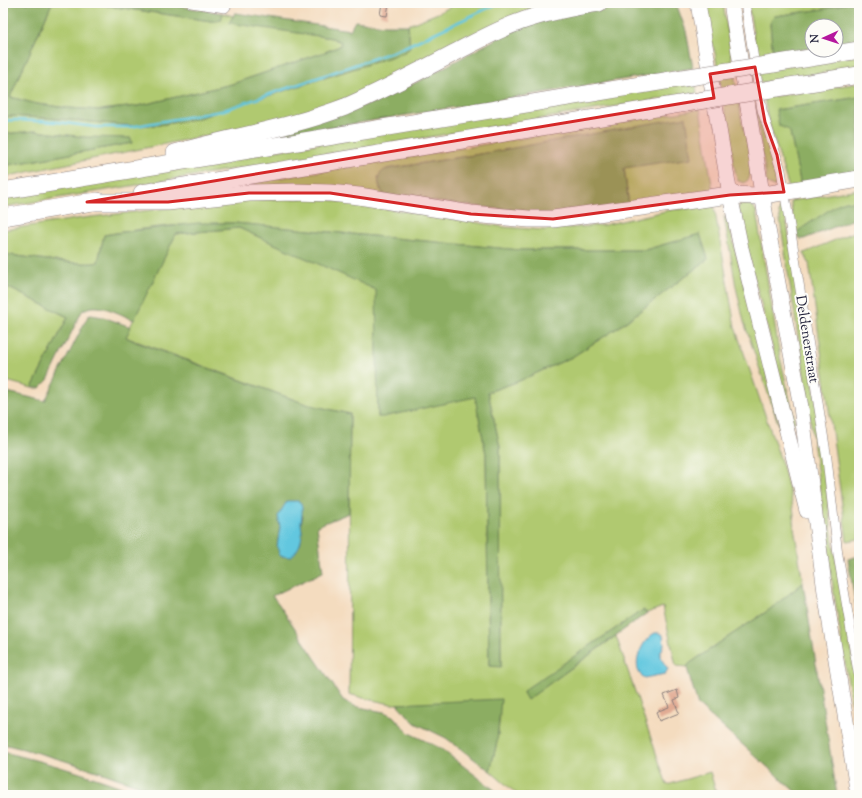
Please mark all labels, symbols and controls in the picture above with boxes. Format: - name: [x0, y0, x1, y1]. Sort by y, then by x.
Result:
- north arrow: [804, 18, 844, 58]
- text: N: [807, 33, 823, 44]
- street label: Deldenerstraat: [789, 294, 823, 385]

